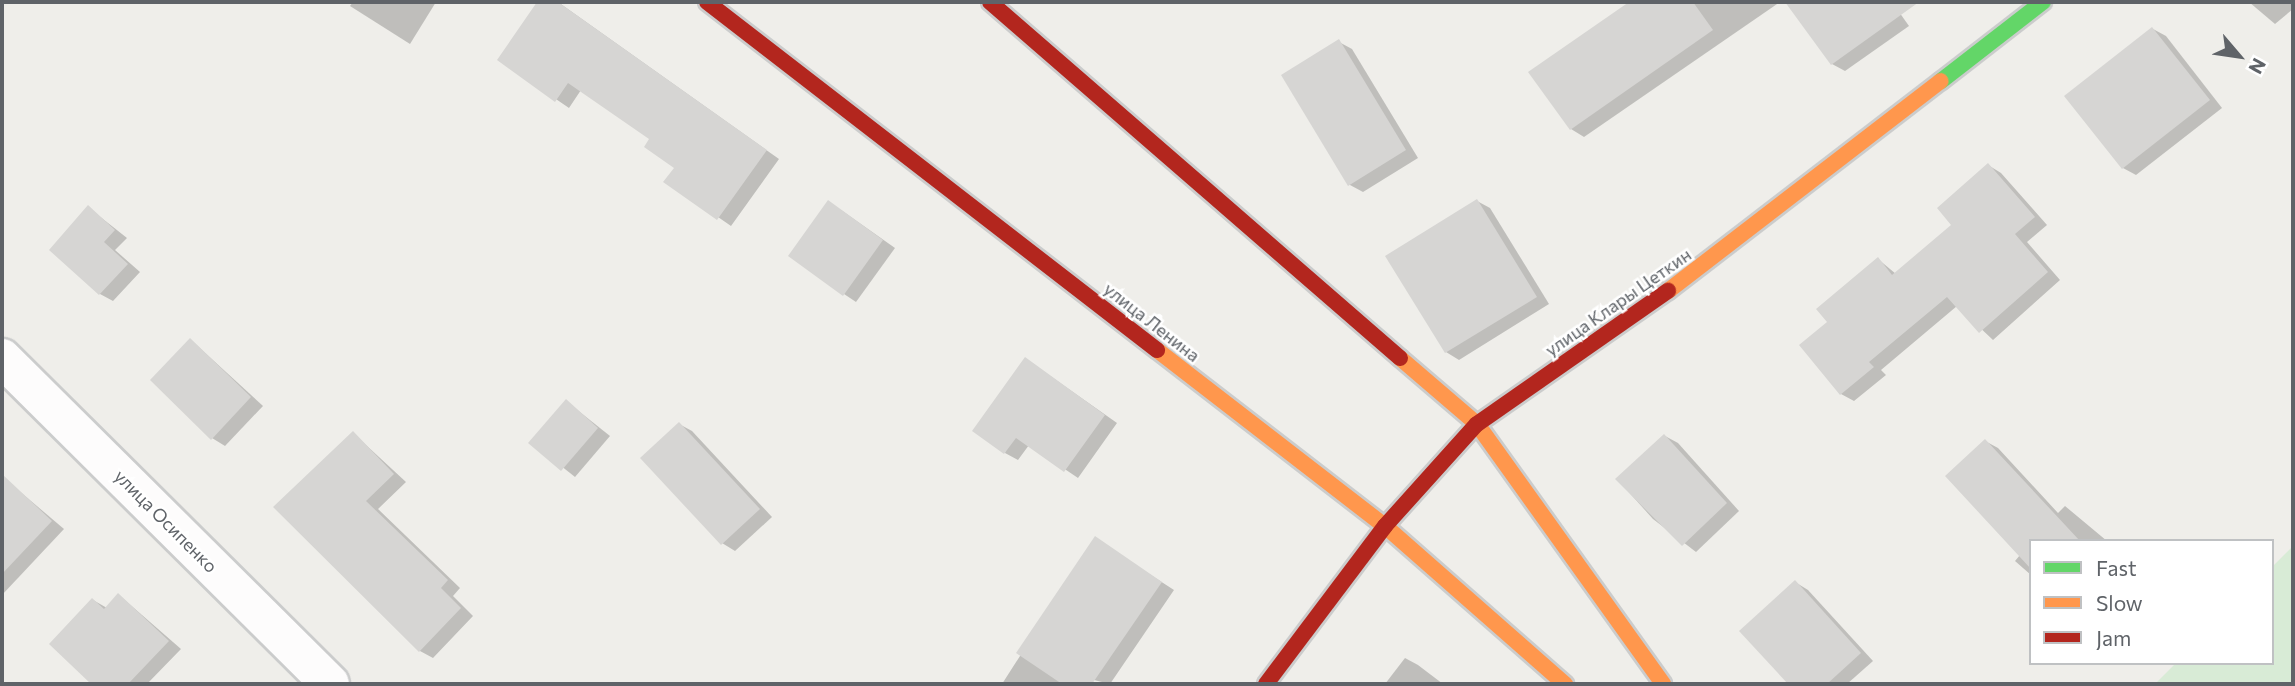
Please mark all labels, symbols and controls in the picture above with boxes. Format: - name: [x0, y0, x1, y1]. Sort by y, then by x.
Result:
- north arrow: [2204, 21, 2274, 91]
- text: N: [2244, 55, 2271, 78]
- street label: улица Клары Цеткин: [1541, 243, 1695, 361]
- street label: улица Ленина: [1100, 278, 1204, 366]
- street label: улица Осипенко: [110, 465, 222, 577]
- legend: [2029, 539, 2274, 665]
- text: Fast: [2096, 555, 2137, 580]
- text: Slow: [2096, 590, 2143, 615]
- text: Jam: [2096, 625, 2131, 650]

